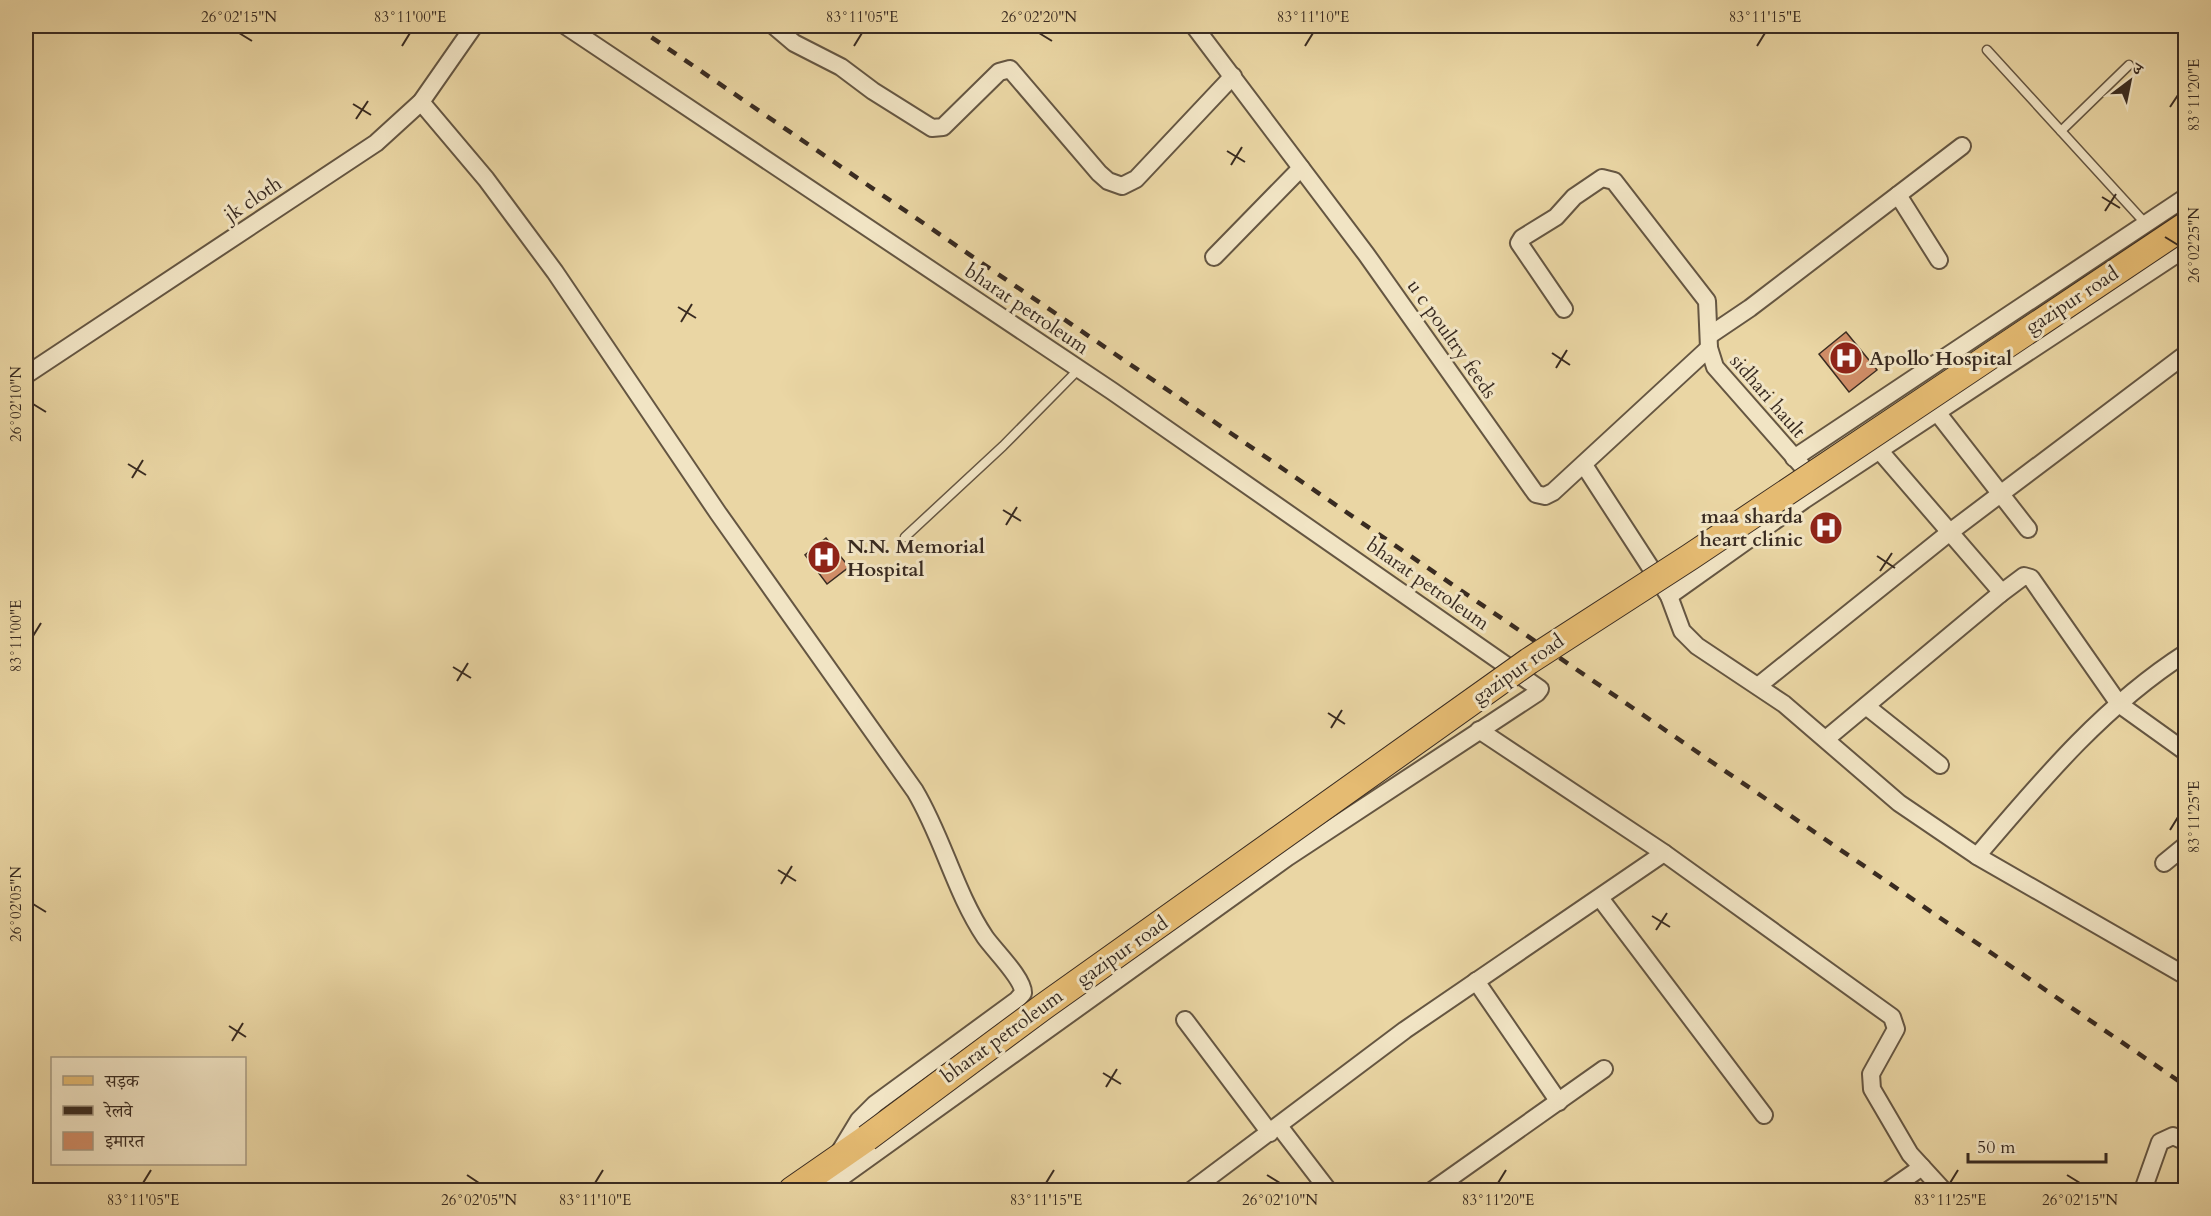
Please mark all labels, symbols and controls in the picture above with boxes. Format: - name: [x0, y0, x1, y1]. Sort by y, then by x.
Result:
- text: 26°02'15"N: [201, 7, 277, 27]
- text: 83°11'00"E: [374, 7, 446, 27]
- text: 83°11'05"E: [826, 7, 898, 27]
- text: 26°02'20"N: [1001, 7, 1077, 27]
- text: 83°11'10"E: [1277, 7, 1349, 27]
- text: 83°11'15"E: [1729, 7, 1801, 27]
- north arrow: [2100, 51, 2160, 111]
- text: उ: [2127, 57, 2148, 82]
- text: 83°11'20"E: [2184, 59, 2204, 131]
- street label: jk cloth: [216, 170, 287, 230]
- text: 26°02'25"N: [2184, 207, 2204, 283]
- street label: bharat petroleum: [960, 257, 1094, 361]
- street label: gazipur road: [2020, 260, 2124, 340]
- street label: u c poultry feeds: [1401, 274, 1503, 404]
- hospital icon: Apollo Hospital: [1828, 340, 1864, 376]
- place label: Apollo Hospital: [1869, 345, 2012, 372]
- street label: sidhari hault: [1724, 348, 1812, 444]
- text: 26°02'10"N: [6, 366, 26, 442]
- place label: maa sharda heart clinic: [1700, 503, 1803, 553]
- hospital icon: maa sharda heart clinic: [1808, 510, 1844, 546]
- street label: bharat petroleum: [1361, 532, 1495, 636]
- place label: N.N. Memorial Hospital: [847, 533, 985, 583]
- hospital icon: N.N. Memorial Hospital: [806, 539, 842, 575]
- text: 83°11'00"E: [6, 600, 26, 672]
- street label: gazipur road: [1467, 627, 1569, 710]
- text: 83°11'25"E: [2184, 781, 2204, 853]
- text: 26°02'05"N: [6, 866, 26, 942]
- street label: gazipur road: [1071, 909, 1173, 992]
- street label: bharat petroleum: [936, 983, 1068, 1089]
- legend: [51, 1057, 246, 1165]
- text: सड़क: [104, 1069, 140, 1094]
- text: रेलवे: [103, 1099, 134, 1124]
- scale bar: [1968, 1126, 2106, 1164]
- text: इमारत: [104, 1129, 145, 1154]
- text: 50 m: [1977, 1135, 2016, 1160]
- text: 83°11'05"E: [107, 1190, 179, 1210]
- text: 26°02'05"N: [441, 1190, 517, 1210]
- text: 83°11'10"E: [559, 1190, 631, 1210]
- text: 83°11'15"E: [1010, 1190, 1082, 1210]
- text: 26°02'10"N: [1242, 1190, 1318, 1210]
- text: 83°11'20"E: [1462, 1190, 1534, 1210]
- text: 83°11'25"E: [1914, 1190, 1986, 1210]
- text: 26°02'15"N: [2042, 1190, 2118, 1210]

